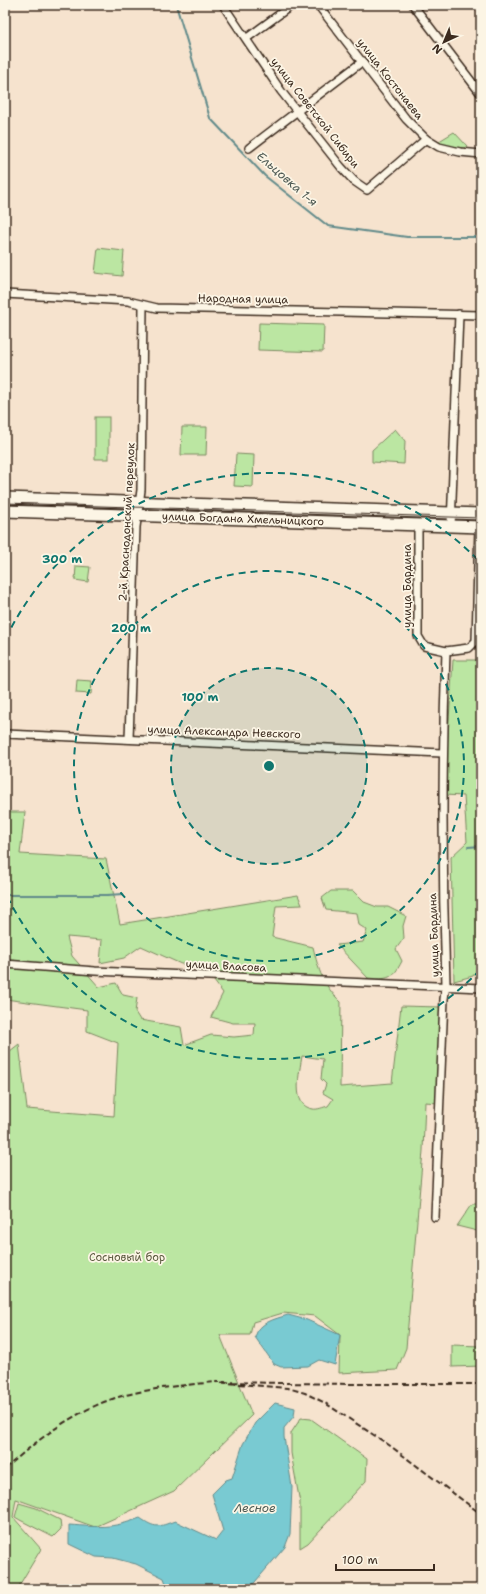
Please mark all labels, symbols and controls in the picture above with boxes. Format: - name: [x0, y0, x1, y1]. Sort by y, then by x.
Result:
- north arrow: [424, 22, 464, 62]
- street label: улица Костонаева: [353, 35, 427, 123]
- text: N: [429, 40, 446, 57]
- street label: улица Советской Сибири: [267, 55, 363, 171]
- water label: Ельцовка 1-я: [253, 148, 321, 210]
- street label: Народная улица: [198, 291, 288, 307]
- street label: 2-й Краснодонский переулок: [115, 442, 139, 602]
- street label: улица Богдана Хмельницкого: [162, 509, 325, 529]
- street label: улица Бардина: [400, 544, 415, 628]
- text: 300 m: [42, 551, 82, 567]
- text: 200 m: [111, 620, 151, 636]
- text: 100 m: [182, 689, 219, 705]
- street label: улица Александра Невского: [147, 722, 301, 742]
- centre of rings: [262, 759, 276, 773]
- street label: улица Бардина: [425, 893, 443, 977]
- street label: улица Власова: [185, 956, 267, 976]
- park label: Сосновый бор: [89, 1250, 165, 1265]
- water label: Лесное: [233, 1500, 276, 1516]
- scale bar: [336, 1546, 434, 1572]
- text: 100 m: [342, 1552, 378, 1568]

